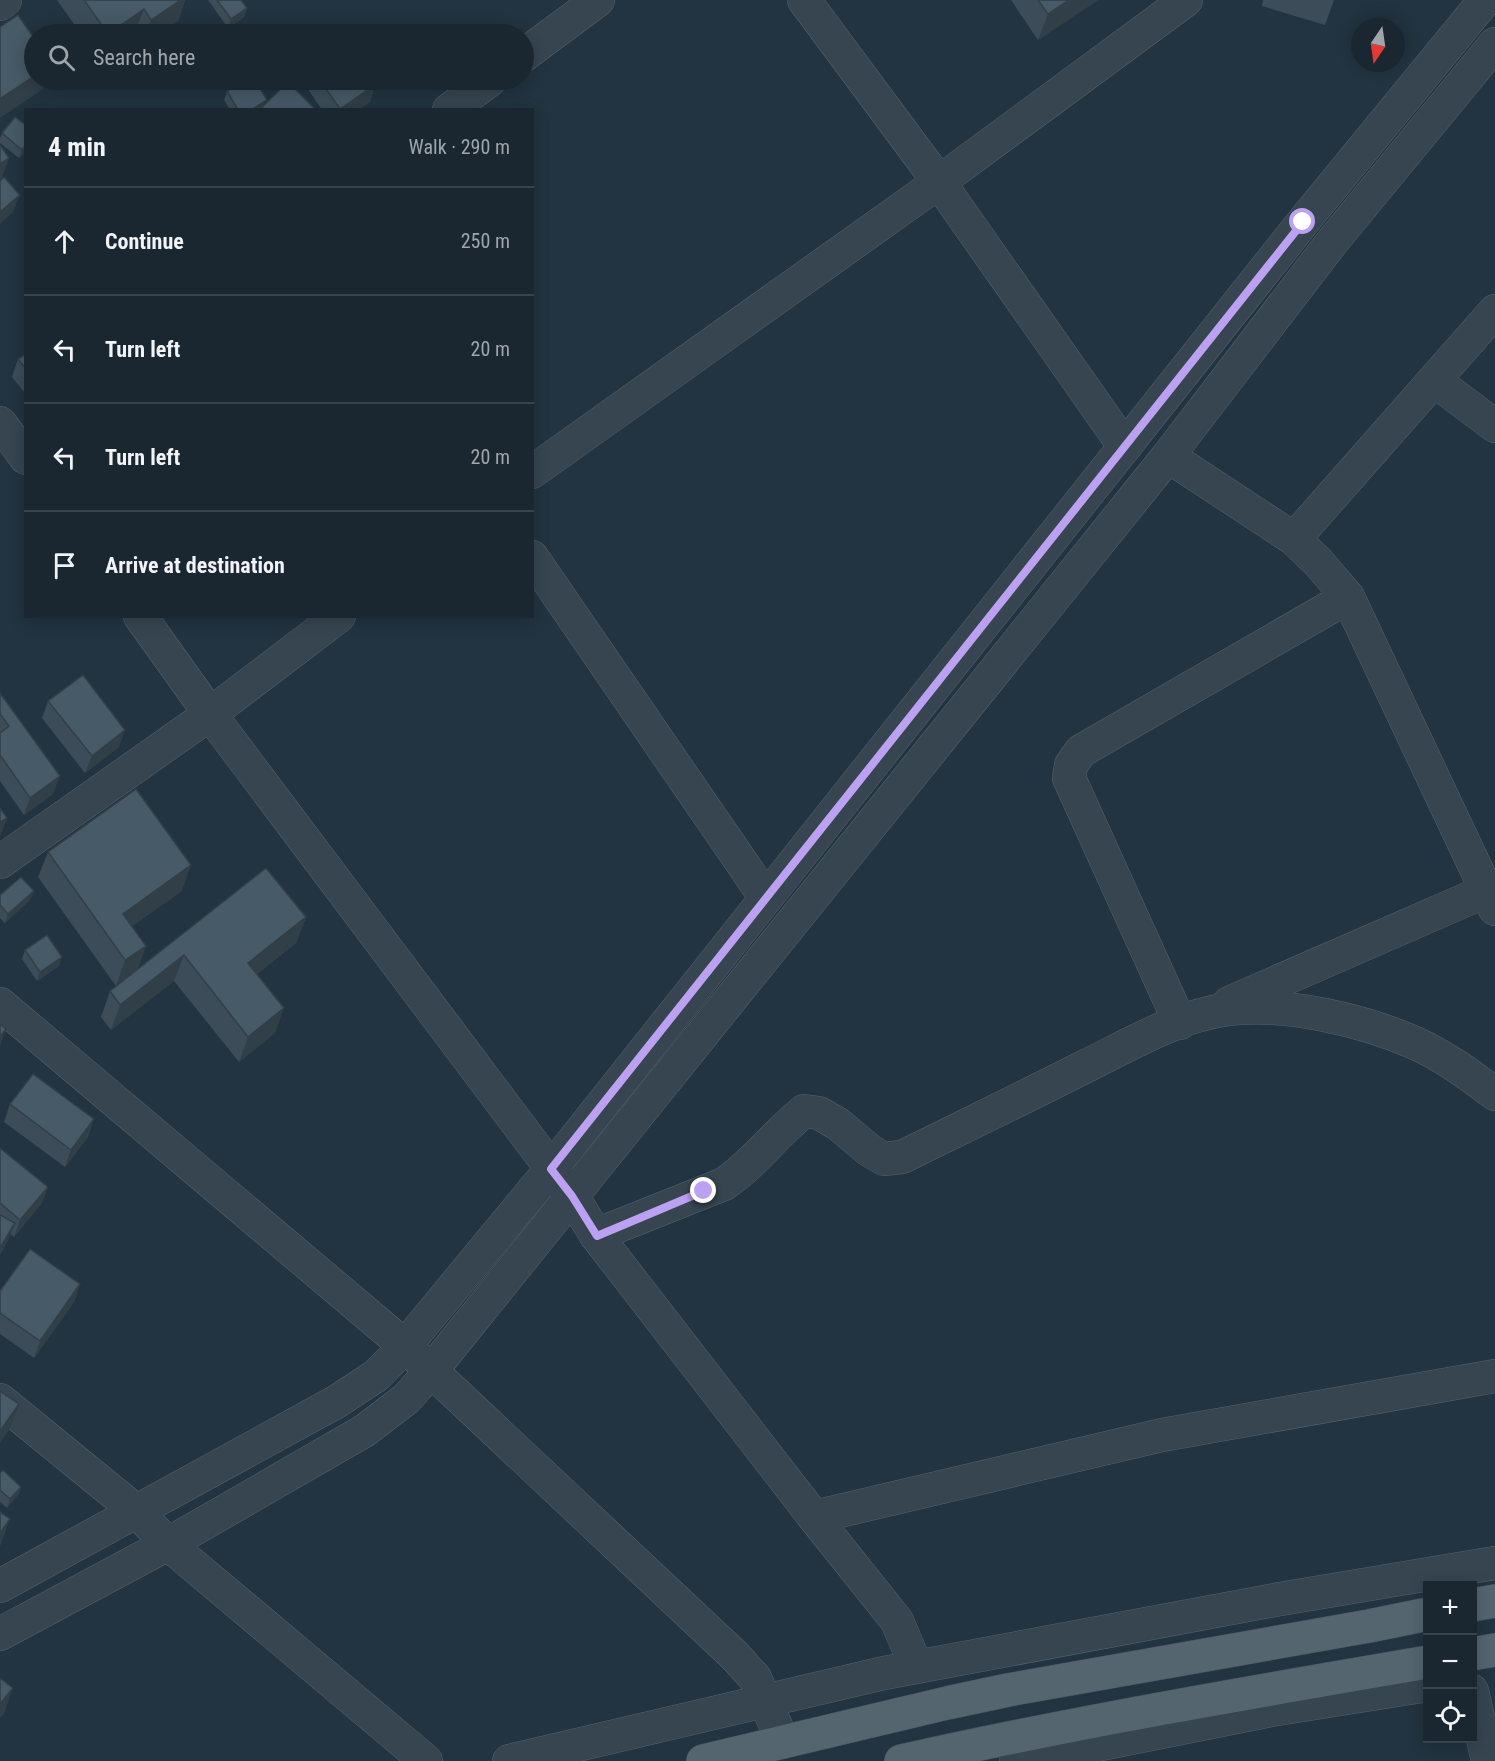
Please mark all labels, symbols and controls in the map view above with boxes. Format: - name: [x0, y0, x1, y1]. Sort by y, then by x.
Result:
- north arrow: [1351, 18, 1405, 72]
- search box: [24, 24, 534, 90]
- icon: search: [45, 41, 78, 74]
- text: Search here: [93, 45, 195, 70]
- text: 4 min: [48, 132, 106, 162]
- text: Walk · 290 m: [409, 135, 510, 159]
- route start: [1289, 208, 1315, 234]
- icon: ahead: [48, 225, 81, 258]
- text: Continue: [105, 229, 184, 254]
- text: 250 m: [461, 229, 510, 253]
- icon: left: [48, 333, 81, 366]
- text: Turn left: [105, 337, 180, 362]
- text: 20 m: [471, 337, 510, 361]
- icon: left: [48, 441, 81, 474]
- text: Turn left: [105, 445, 180, 470]
- text: 20 m: [471, 445, 510, 469]
- icon: arrive: [48, 549, 81, 582]
- text: Arrive at destination: [105, 553, 285, 578]
- route end: [690, 1177, 716, 1203]
- map controls: [1423, 1581, 1477, 1743]
- button: +: [1423, 1581, 1477, 1635]
- button: −: [1423, 1635, 1477, 1689]
- button: locate: [1423, 1689, 1477, 1743]

